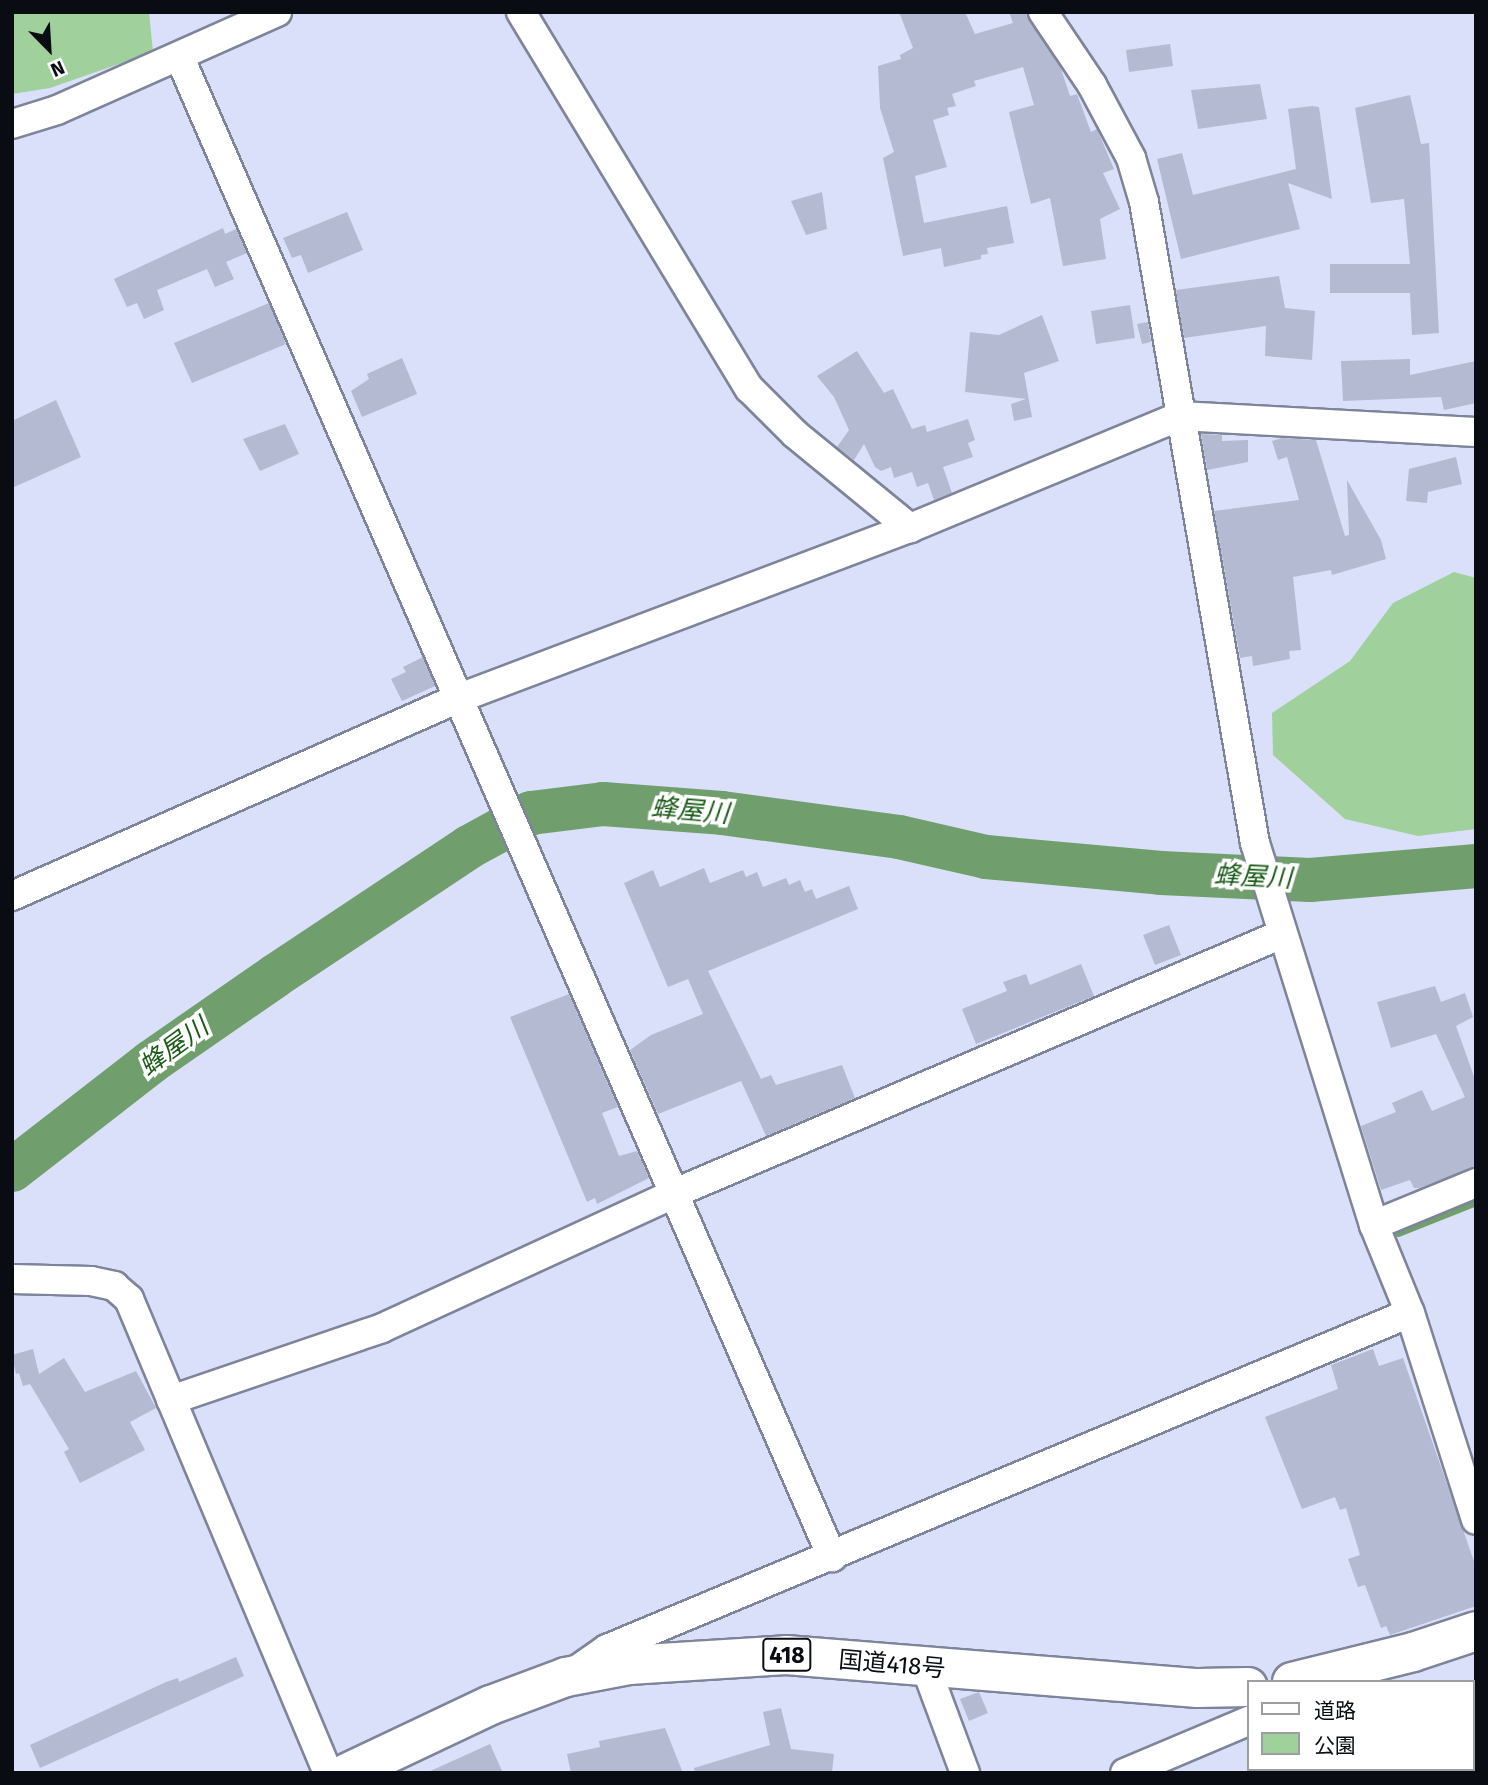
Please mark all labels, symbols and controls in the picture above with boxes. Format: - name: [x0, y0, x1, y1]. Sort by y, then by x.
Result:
- north arrow: [14, 14, 84, 84]
- text: N: [47, 56, 68, 82]
- water label: 蜂屋川: [650, 792, 730, 830]
- water label: 蜂屋川: [1213, 859, 1293, 895]
- water label: 蜂屋川: [133, 1011, 215, 1083]
- road number: 418: [761, 1636, 813, 1674]
- street label: 国道418号: [837, 1646, 947, 1684]
- legend: [1246, 1680, 1474, 1771]
- text: 道路: [1314, 1698, 1356, 1724]
- text: 公園: [1314, 1733, 1356, 1759]

